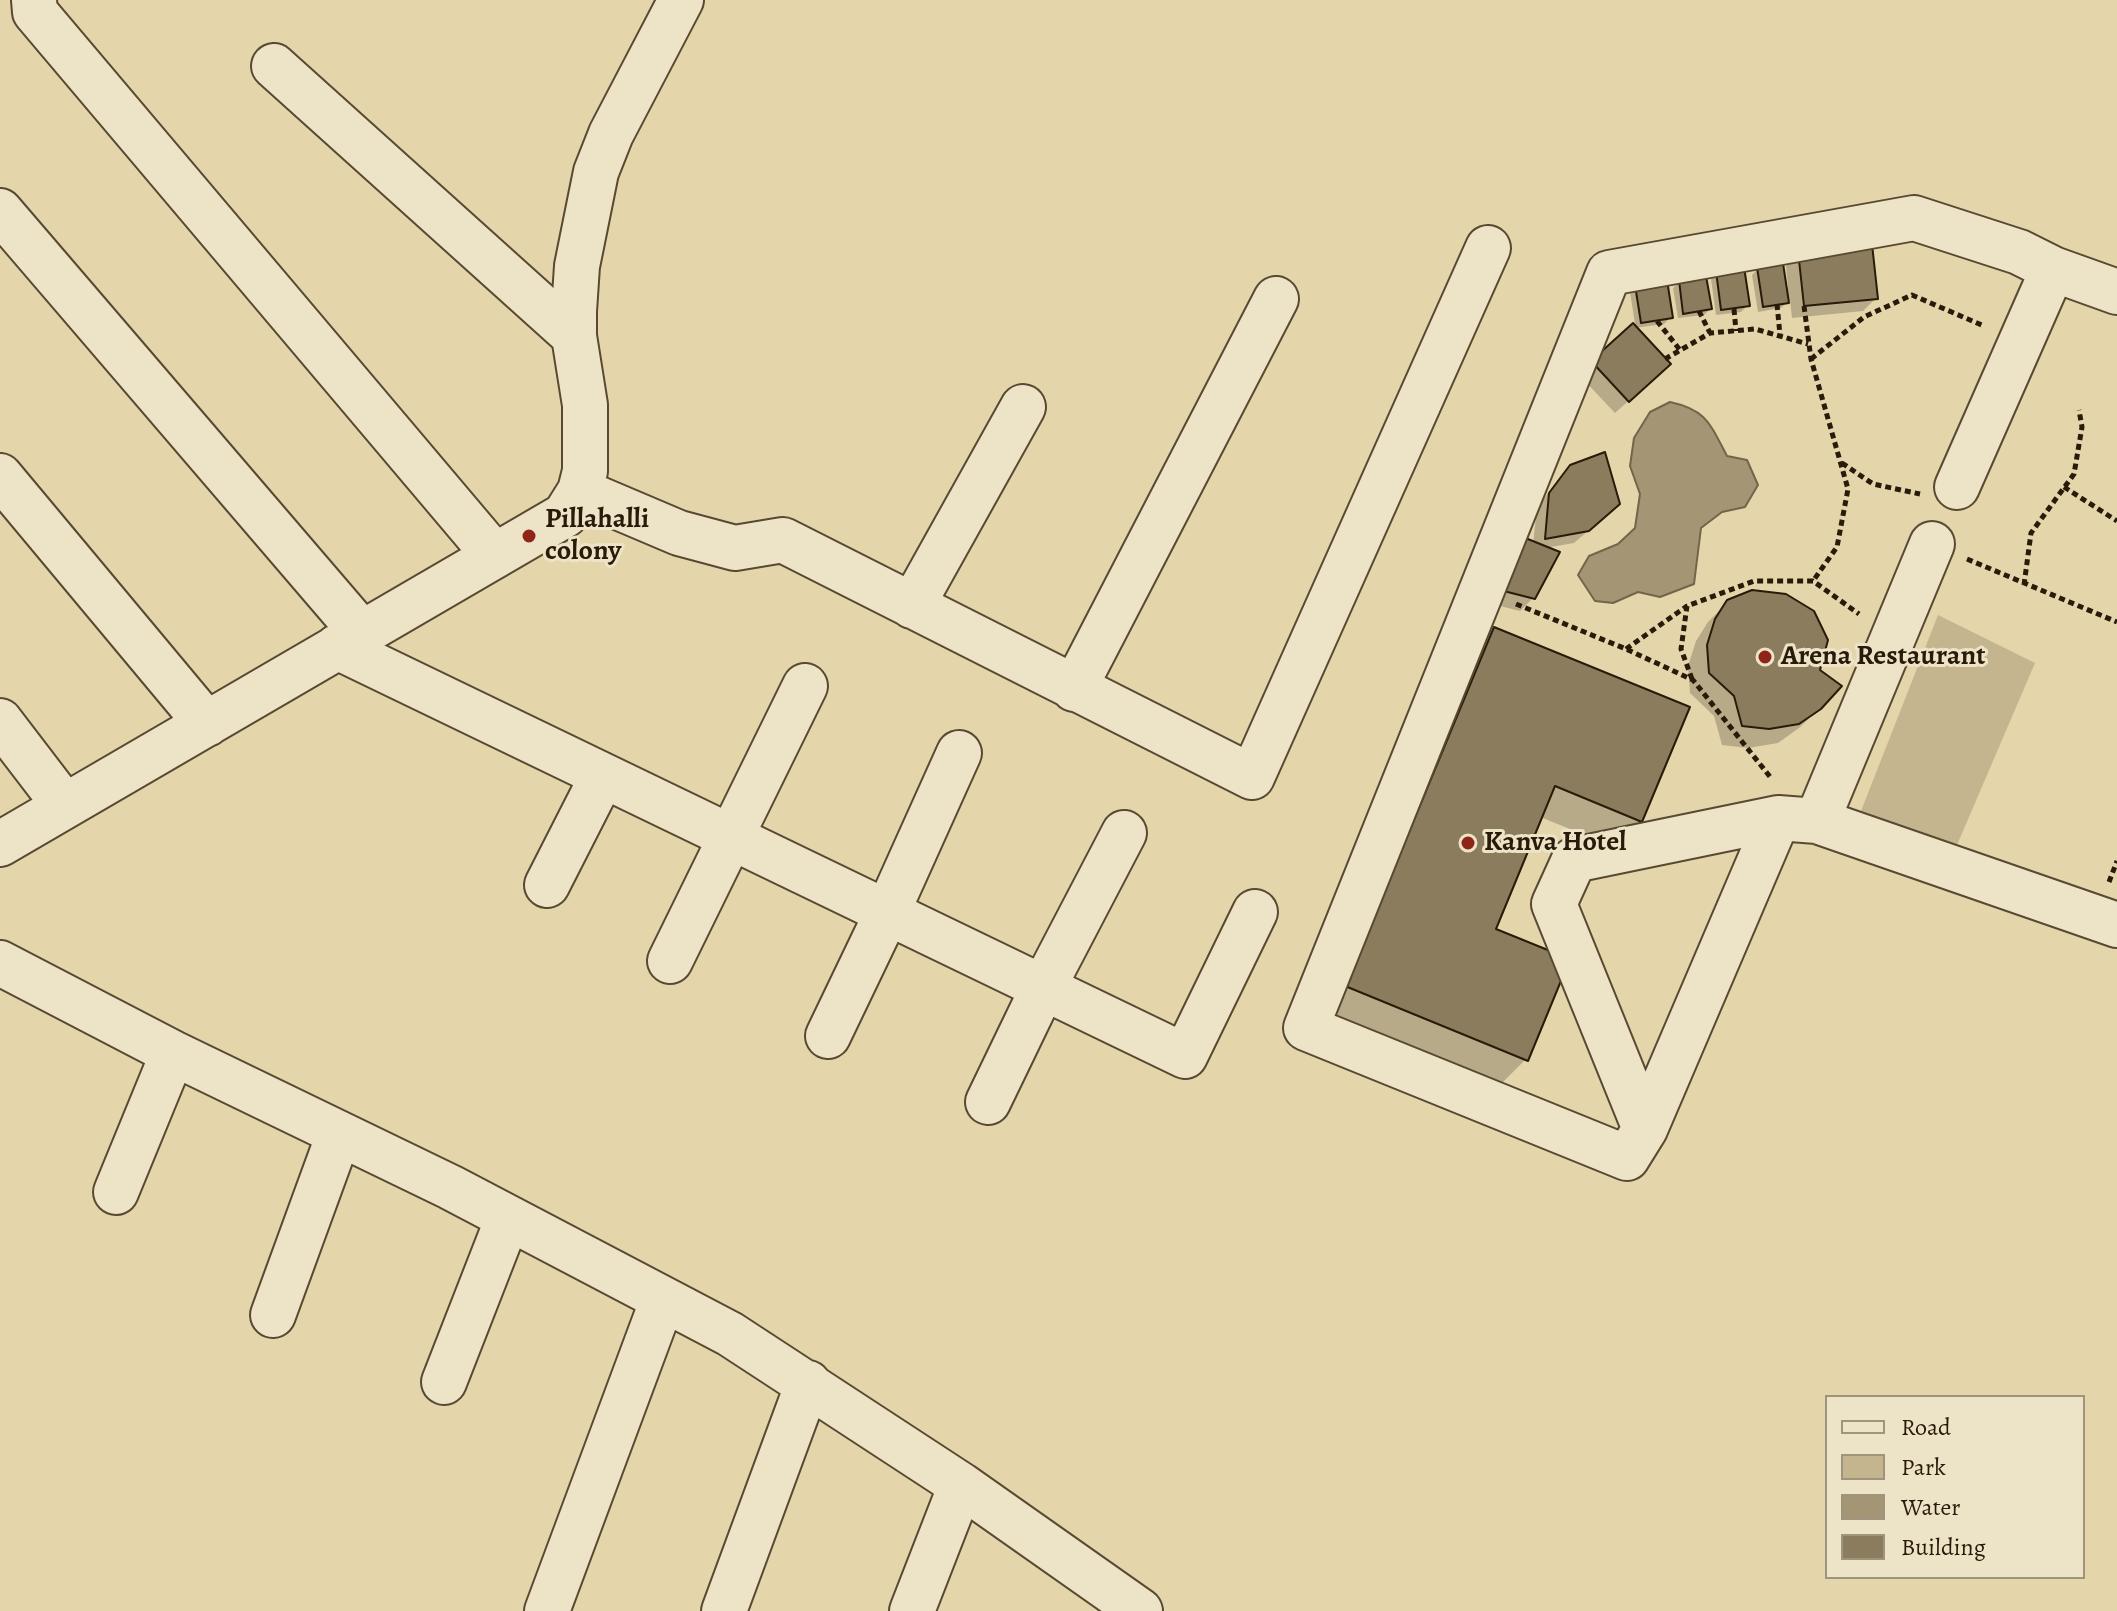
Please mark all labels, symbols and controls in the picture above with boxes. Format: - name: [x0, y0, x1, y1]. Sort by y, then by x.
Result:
- place label: Pillahalli colony: [545, 503, 649, 569]
- marker: Pillahalli colony: [520, 527, 538, 545]
- place label: Arena Restaurant: [1781, 640, 1986, 674]
- marker: Arena Restaurant: [1756, 648, 1774, 666]
- place label: Kanva Hotel: [1484, 826, 1626, 860]
- marker: Kanva Hotel: [1459, 834, 1477, 852]
- legend: [1825, 1395, 2085, 1579]
- text: Road: [1901, 1411, 1951, 1443]
- text: Park: [1901, 1451, 1946, 1483]
- text: Water: [1901, 1491, 1961, 1523]
- text: Building: [1901, 1531, 1986, 1563]

